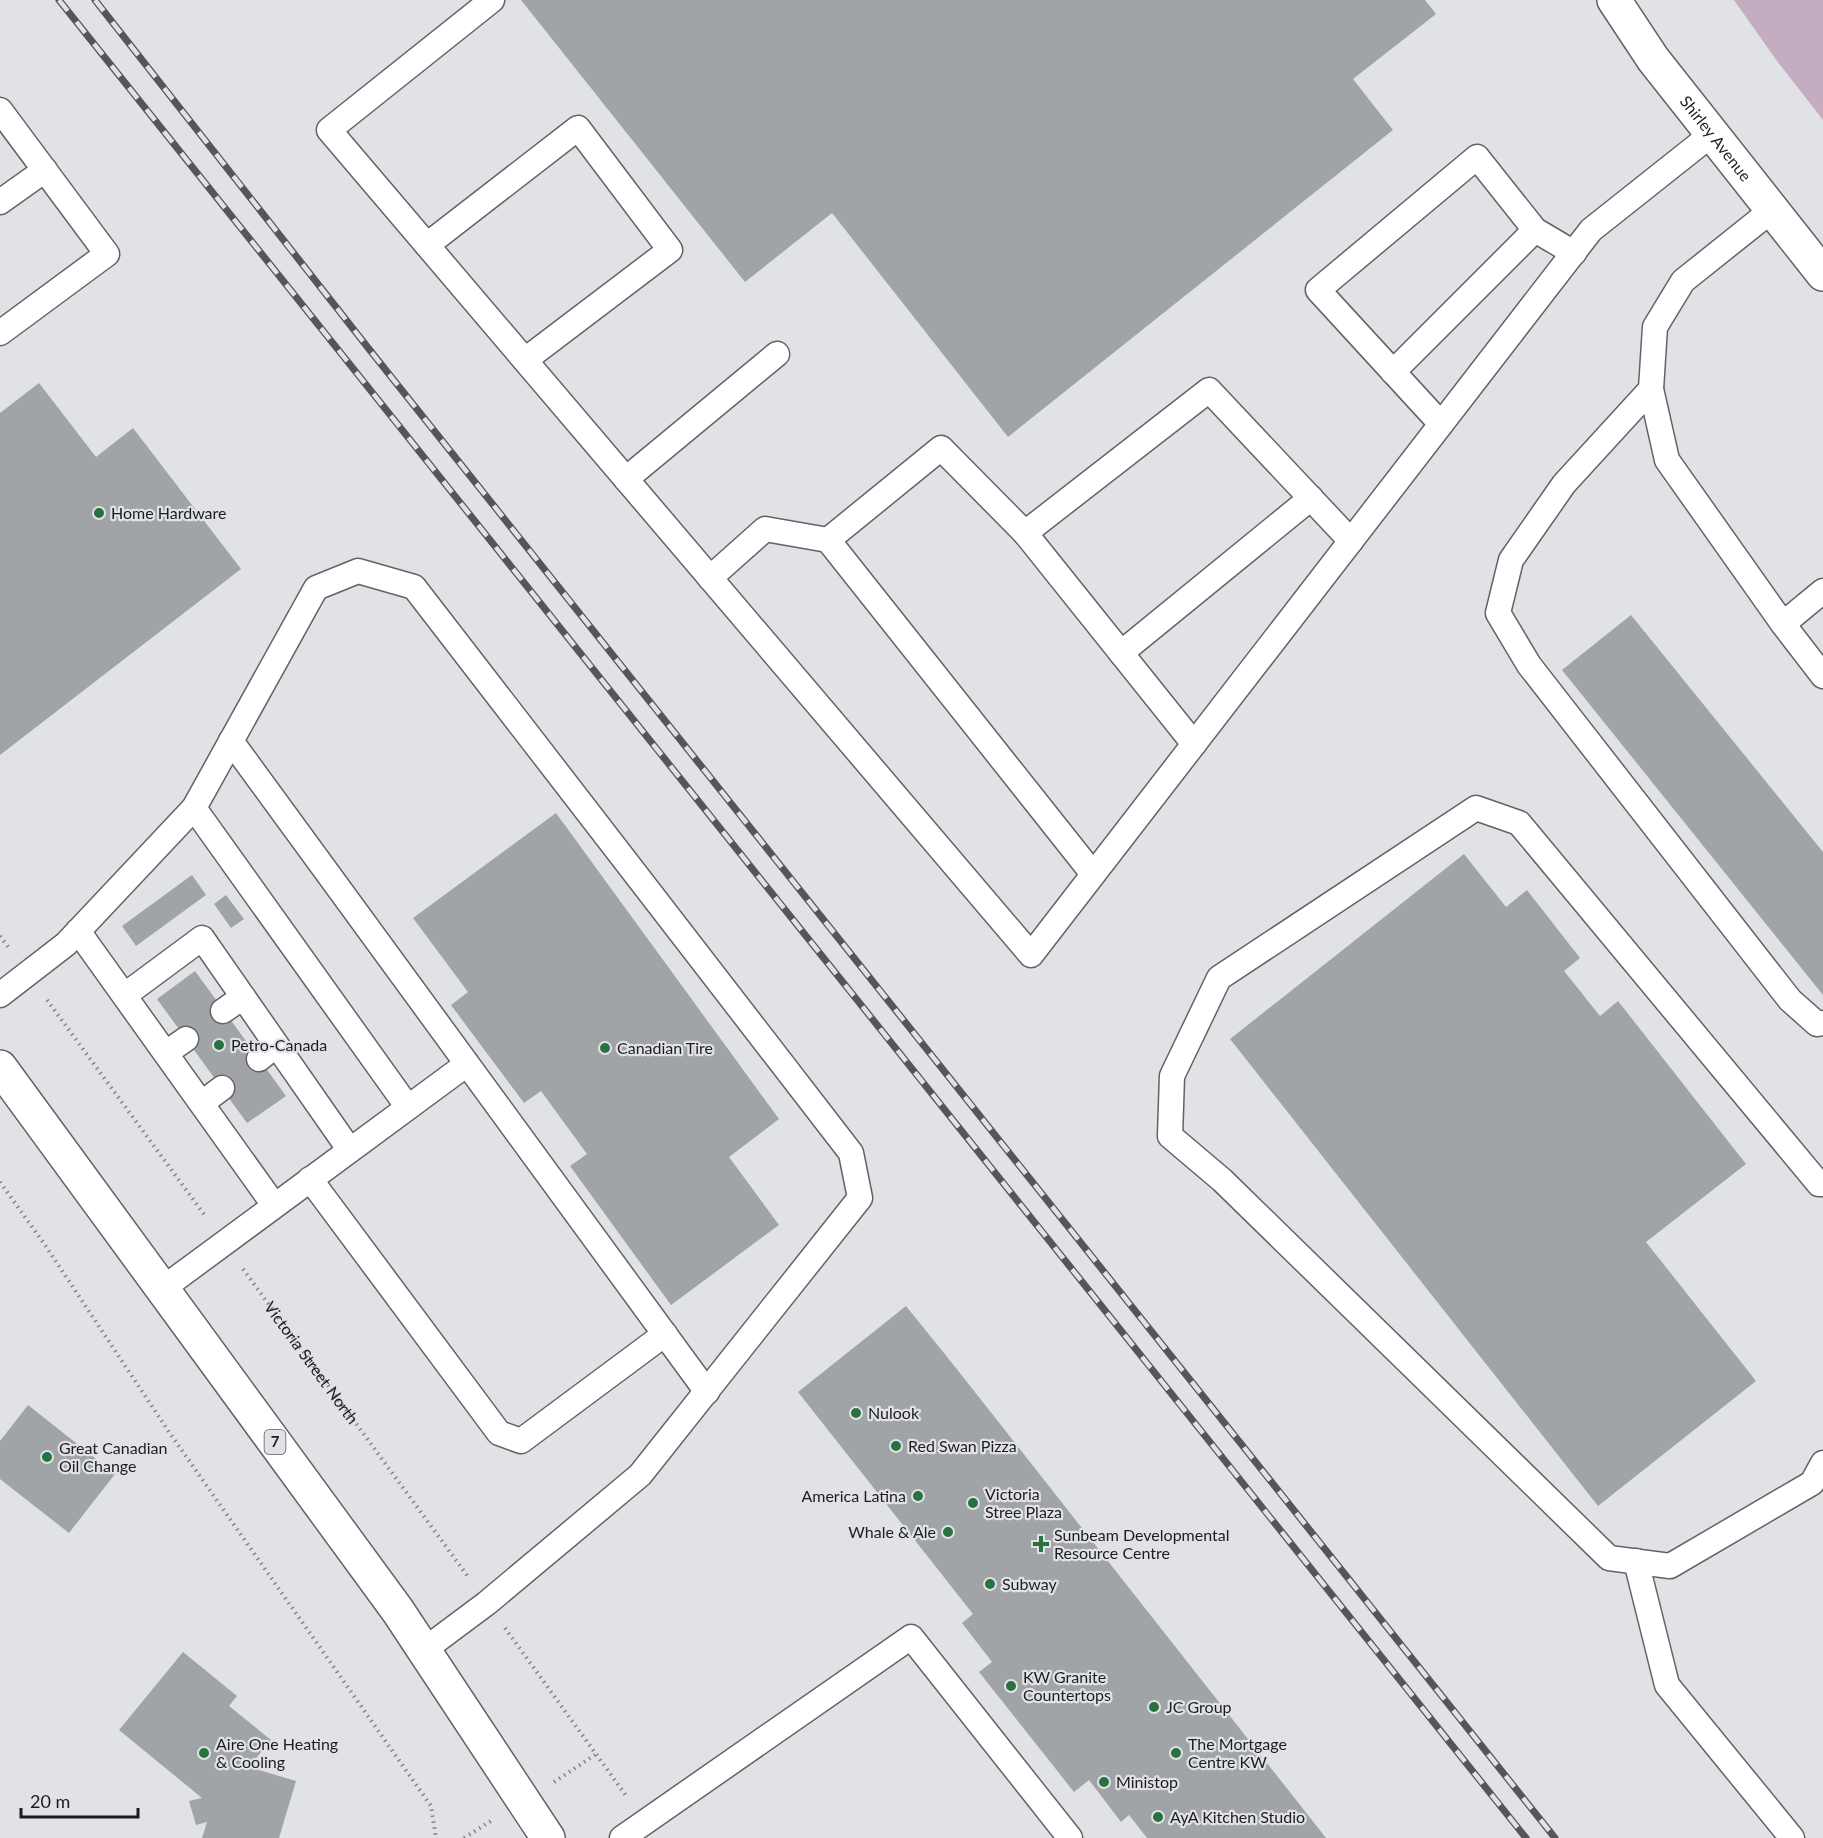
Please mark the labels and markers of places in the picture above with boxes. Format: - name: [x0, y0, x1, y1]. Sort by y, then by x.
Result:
- place label: Home Hardware: [111, 503, 227, 522]
- marker: Home Hardware: [92, 506, 106, 520]
- place label: Petro-Canada: [231, 1035, 327, 1054]
- marker: Petro-Canada: [212, 1038, 226, 1052]
- place label: Canadian Tire: [617, 1038, 713, 1057]
- marker: Canadian Tire: [598, 1041, 612, 1055]
- place label: Nulook: [868, 1403, 920, 1422]
- marker: Nulook: [849, 1406, 863, 1420]
- place label: Red Swan Pizza: [908, 1436, 1017, 1455]
- place label: Great Canadian Oil Change: [59, 1438, 167, 1475]
- marker: Red Swan Pizza: [889, 1439, 903, 1453]
- marker: Great Canadian Oil Change: [40, 1450, 54, 1464]
- place label: Victoria Stree Plaza: [985, 1484, 1062, 1521]
- place label: America Latina: [801, 1486, 906, 1505]
- marker: America Latina: [911, 1489, 925, 1503]
- marker: Victoria Stree Plaza: [966, 1496, 980, 1510]
- place label: Whale & Ale: [848, 1522, 936, 1541]
- marker: Whale & Ale: [941, 1525, 955, 1539]
- place label: Sunbeam Developmental Resource Centre: [1054, 1525, 1230, 1562]
- marker: Sunbeam Developmental Resource Centre: [1032, 1535, 1050, 1553]
- place label: Subway: [1002, 1574, 1058, 1593]
- marker: Subway: [983, 1577, 997, 1591]
- place label: KW Granite Countertops: [1023, 1667, 1111, 1704]
- marker: KW Granite Countertops: [1004, 1679, 1018, 1693]
- place label: JC Group: [1166, 1697, 1232, 1716]
- marker: JC Group: [1147, 1700, 1161, 1714]
- place label: Aire One Heating & Cooling: [216, 1734, 338, 1771]
- place label: The Mortgage Centre KW: [1188, 1734, 1287, 1771]
- marker: Aire One Heating & Cooling: [197, 1746, 211, 1760]
- marker: The Mortgage Centre KW: [1169, 1746, 1183, 1760]
- place label: Ministop: [1116, 1772, 1178, 1791]
- marker: Ministop: [1097, 1775, 1111, 1789]
- place label: AyA Kitchen Studio: [1170, 1807, 1305, 1826]
- marker: AyA Kitchen Studio: [1151, 1810, 1165, 1824]

